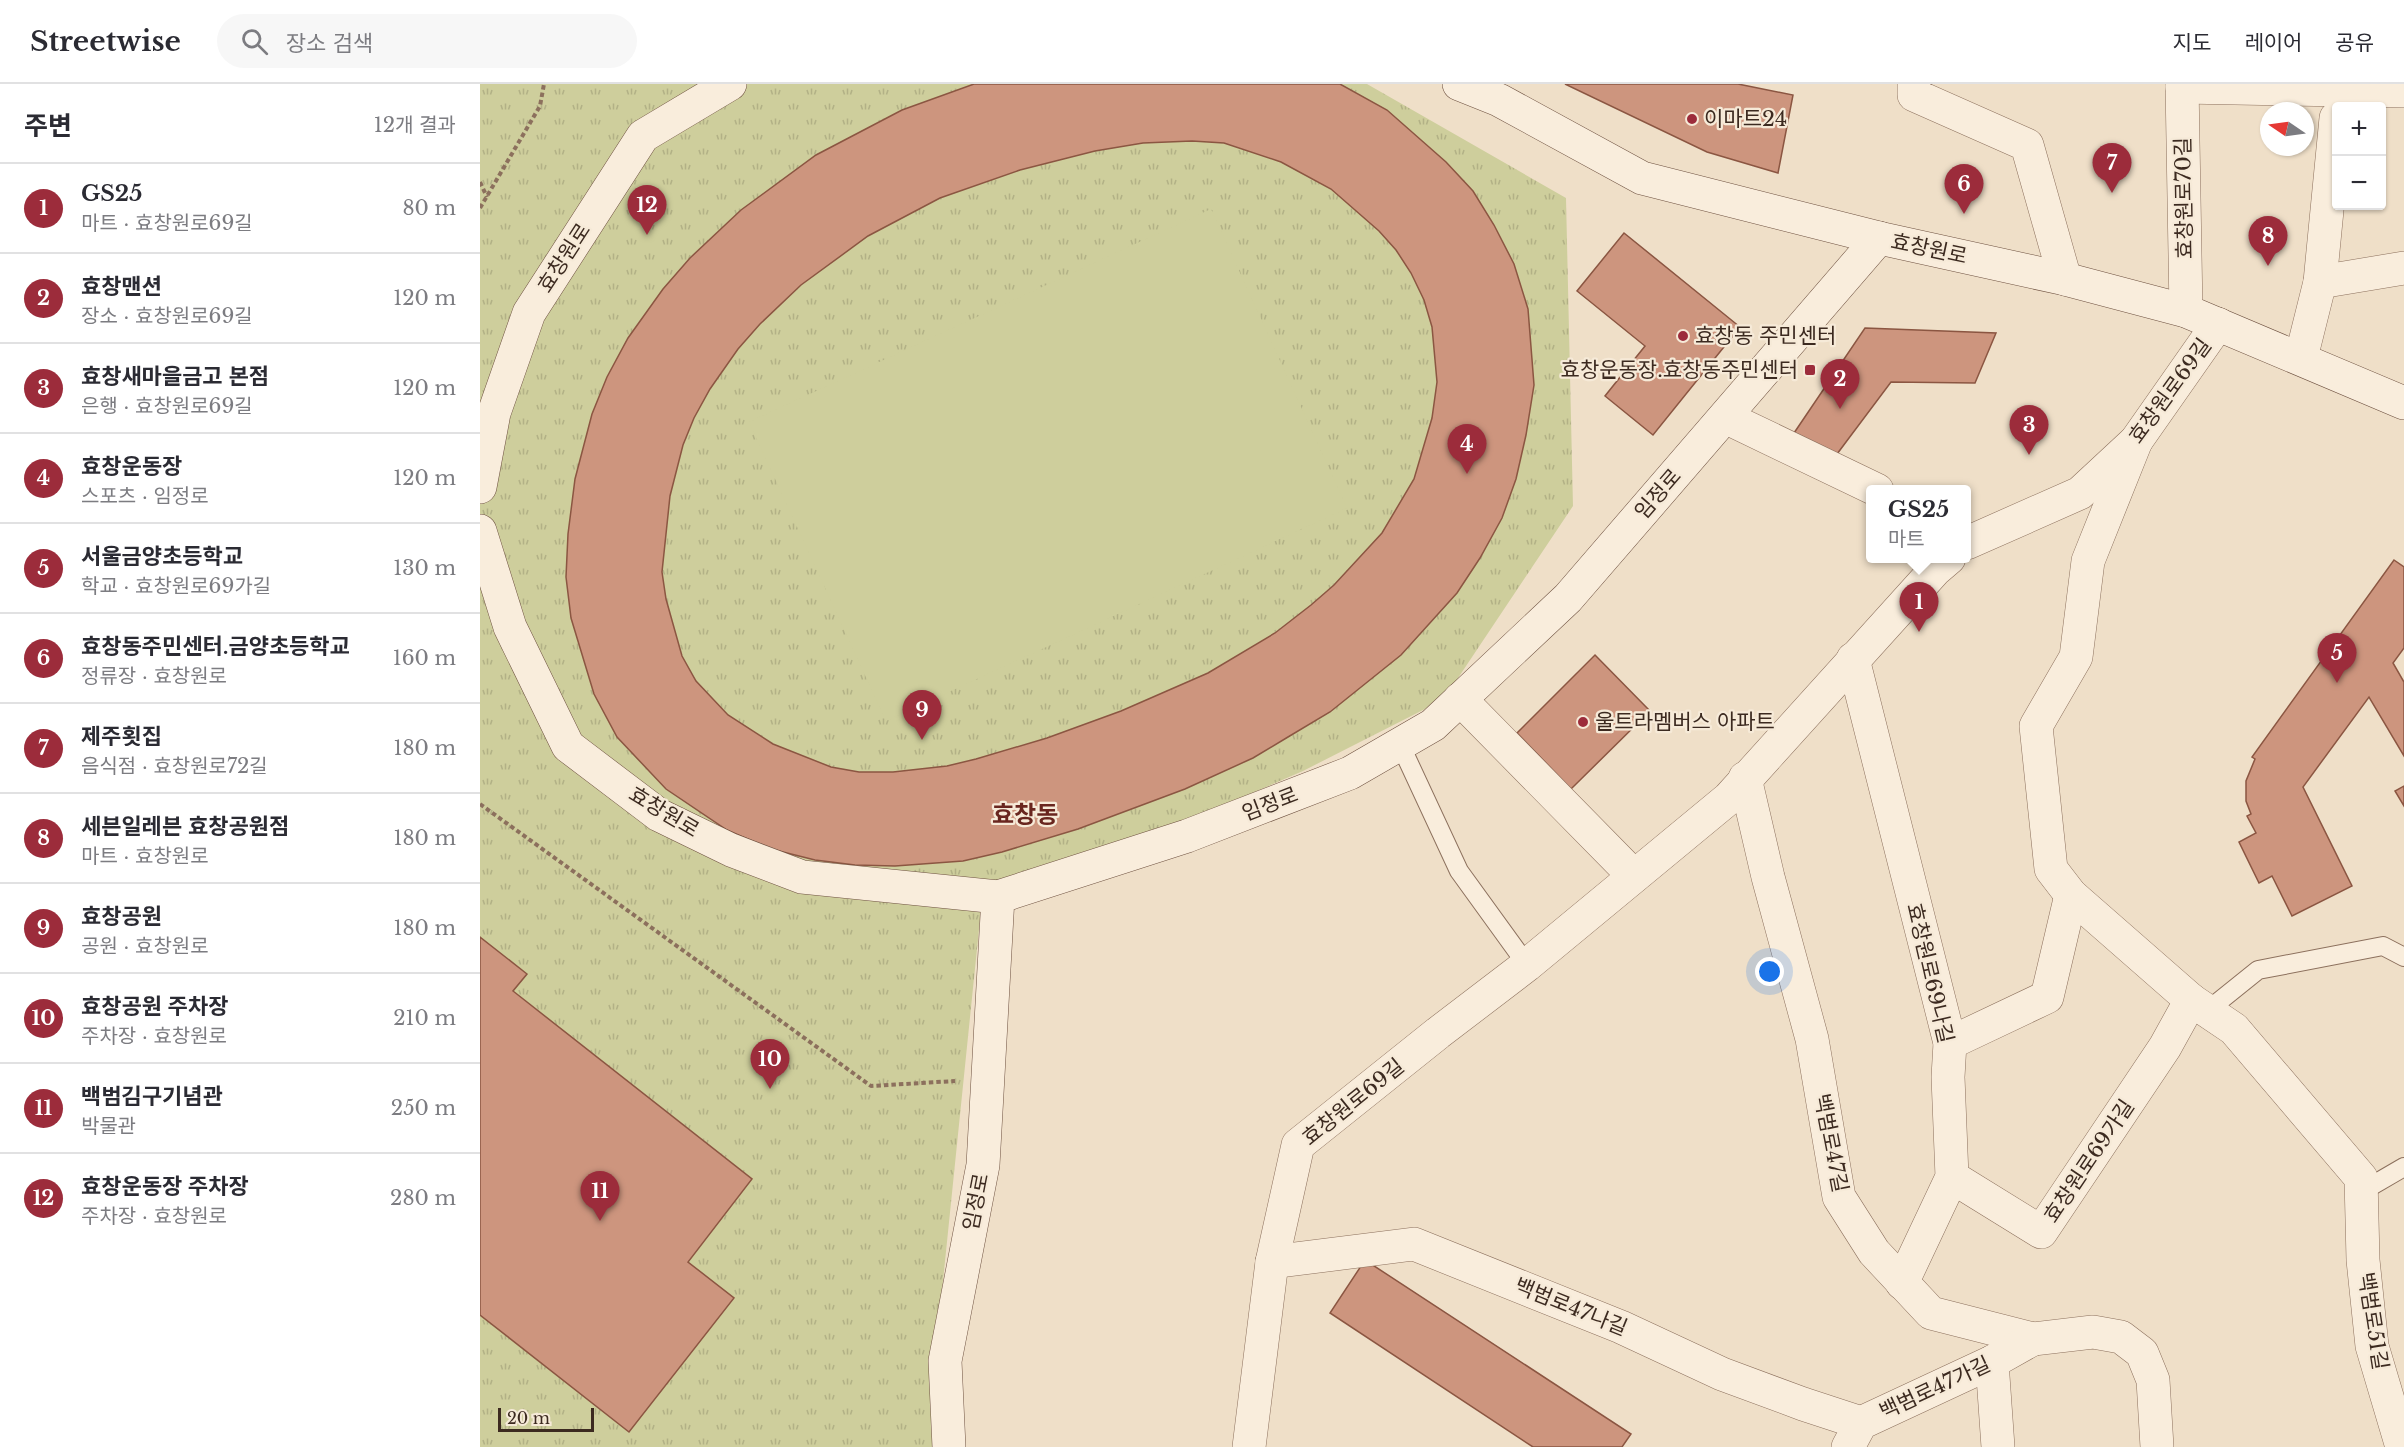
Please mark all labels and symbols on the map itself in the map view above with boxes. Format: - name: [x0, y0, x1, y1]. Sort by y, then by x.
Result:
- north arrow: [2260, 102, 2314, 156]
- place label: 이마트24: [1704, 106, 1787, 132]
- marker: 이마트24: [1685, 112, 1699, 126]
- street label: 효창원로70길: [2170, 137, 2198, 259]
- pin: 7: [2092, 144, 2132, 193]
- pin: 6: [1944, 164, 1984, 214]
- pin: 12: [628, 186, 666, 235]
- pin: 8: [2248, 216, 2288, 266]
- street label: 효창원로: [532, 219, 596, 297]
- street label: 효창원로: [1889, 228, 1969, 270]
- place label: 효창동 주민센터: [1695, 323, 1836, 349]
- marker: 효창동 주민센터: [1676, 329, 1690, 343]
- street label: 효창원로69길: [2123, 333, 2217, 449]
- place label: 효창운동장.효창동주민센터: [1561, 357, 1798, 383]
- pin: 2: [1820, 360, 1860, 409]
- marker: 효창운동장.효창동주민센터: [1803, 363, 1817, 377]
- pin: 3: [2010, 406, 2048, 455]
- pin: 4: [1448, 424, 1486, 474]
- street label: 임정로: [1629, 464, 1687, 524]
- pin: 1: [1900, 582, 1938, 632]
- pin: 5: [2318, 634, 2356, 683]
- pin: 9: [902, 690, 942, 740]
- place label: 울트라멤버스 아파트: [1595, 709, 1775, 735]
- marker: 울트라멤버스 아파트: [1576, 715, 1590, 729]
- street label: 효창원로: [624, 781, 704, 843]
- street label: 임정로: [1238, 781, 1302, 827]
- district label: 효창동: [992, 800, 1058, 829]
- street label: 효창원로69나길: [1901, 900, 1959, 1046]
- your location: [1755, 957, 1784, 986]
- pin: 10: [750, 1040, 790, 1089]
- street label: 효창원로69길: [1297, 1053, 1409, 1151]
- street label: 백범로47길: [1809, 1091, 1853, 1195]
- street label: 효창원로69가길: [2038, 1094, 2140, 1228]
- street label: 임정로: [958, 1171, 994, 1233]
- pin: 11: [580, 1172, 620, 1221]
- street label: 백범로51길: [2352, 1270, 2394, 1372]
- street label: 백범로47나길: [1511, 1273, 1631, 1341]
- street label: 백범로47가길: [1875, 1351, 1995, 1425]
- scale bar: [498, 1405, 594, 1432]

